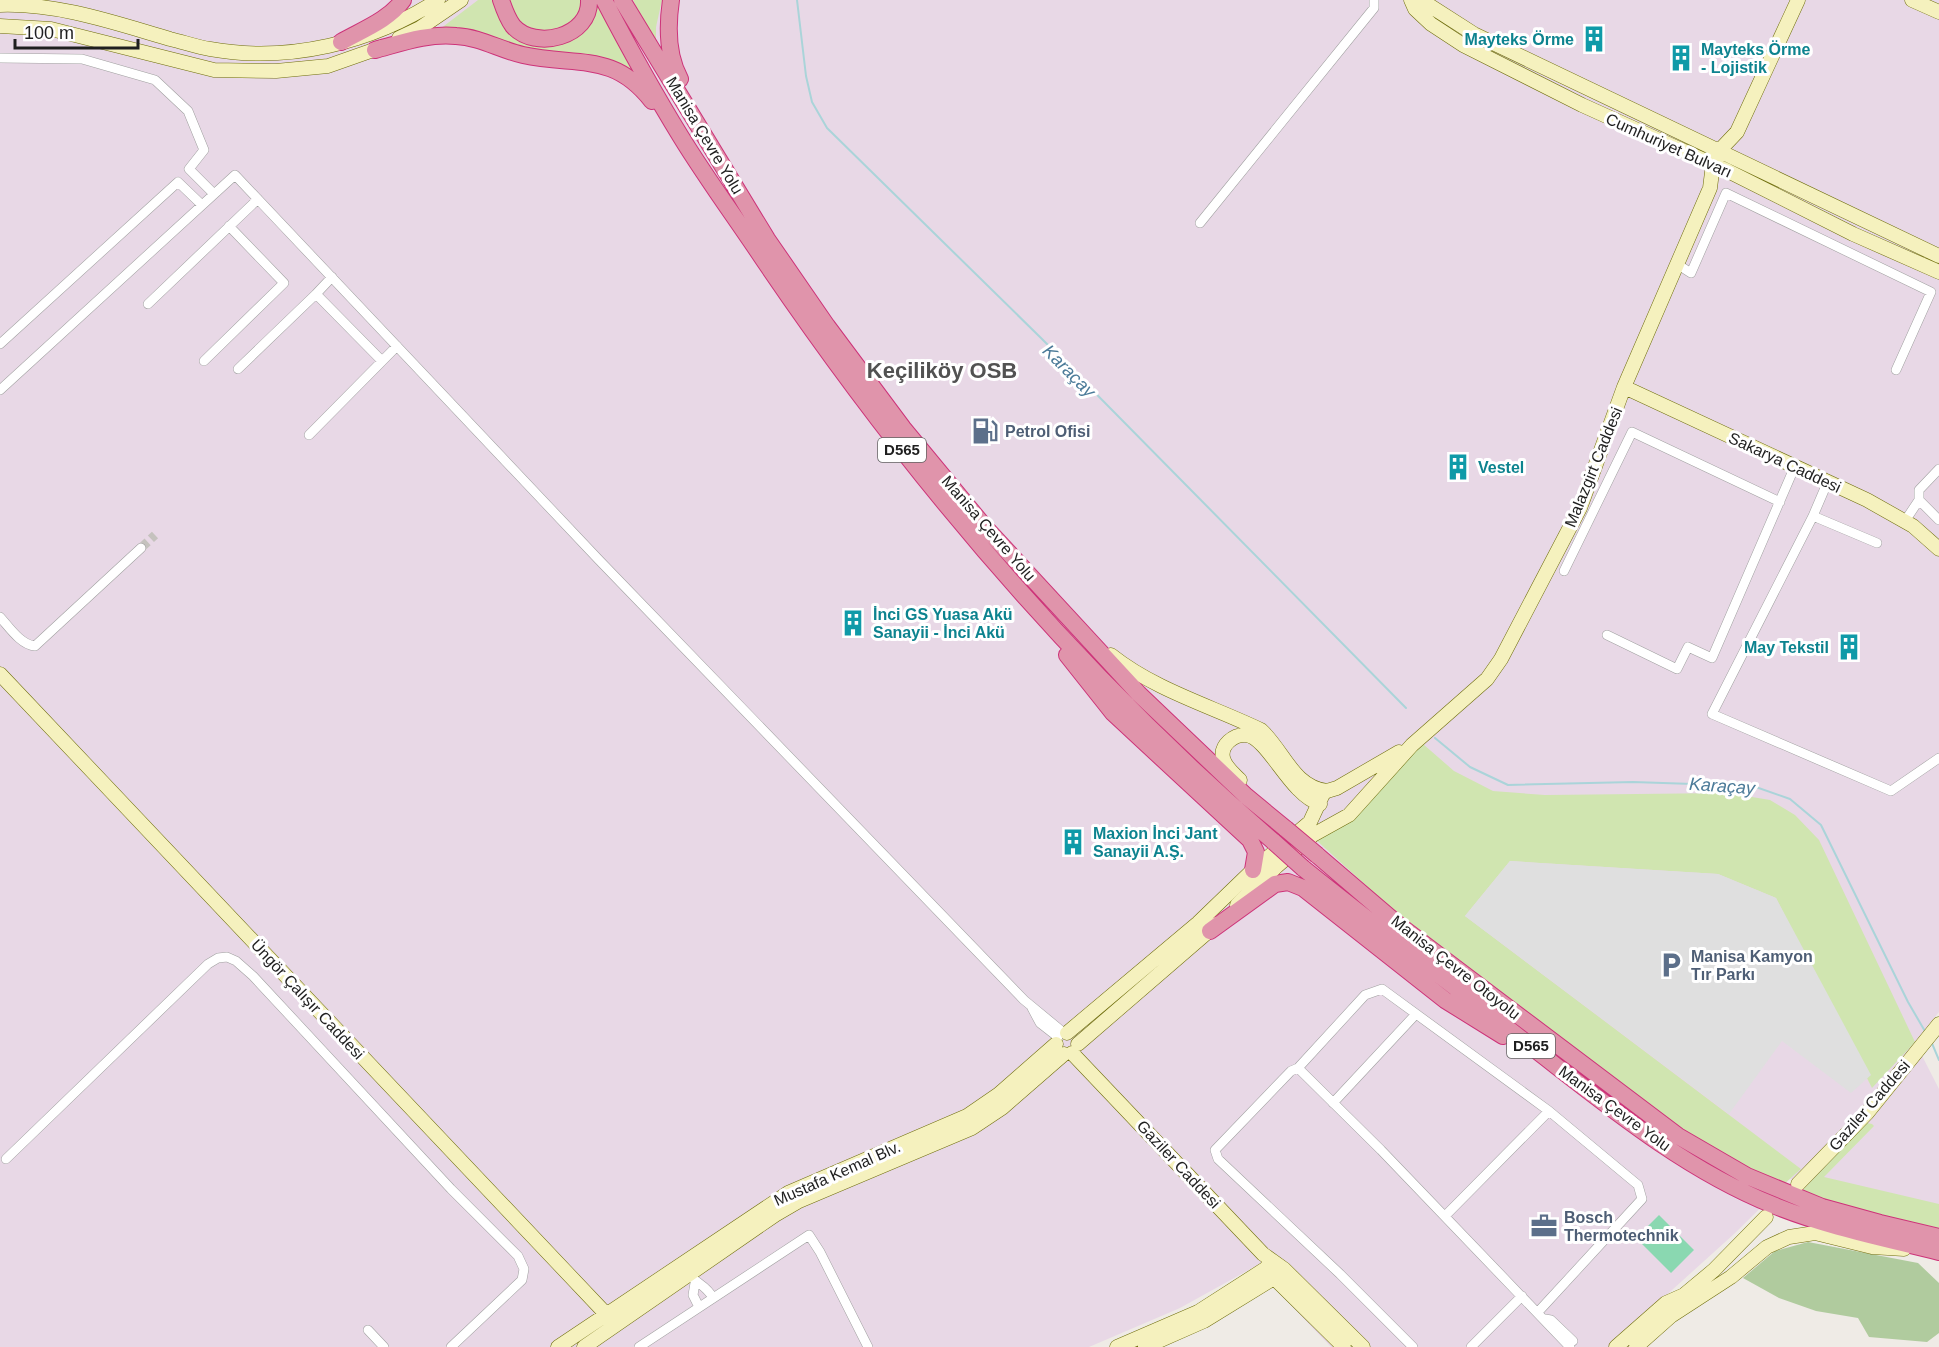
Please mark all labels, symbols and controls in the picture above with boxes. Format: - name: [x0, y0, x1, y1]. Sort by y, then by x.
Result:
- scale bar: [15, 12, 138, 50]
- text: 100 m: [24, 23, 74, 43]
- building icon: Mayteks Örme: [1579, 24, 1609, 54]
- place label: Mayteks Örme: [1465, 30, 1574, 48]
- place label: Mayteks Örme - Lojistik: [1701, 40, 1810, 76]
- building icon: Mayteks Örme - Lojistik: [1666, 43, 1696, 73]
- street label: Manisa Çevre Yolu: [663, 74, 746, 197]
- street label: Cumhuriyet Bulvarı: [1603, 110, 1734, 181]
- water label: Karaçay: [1039, 341, 1100, 402]
- district label: Keçiliköy OSB: [867, 358, 1017, 383]
- street label: Malazgirt Caddesi: [1562, 405, 1625, 530]
- fuel station icon: Petrol Ofisi: [970, 416, 1000, 446]
- place label: Petrol Ofisi: [1005, 423, 1090, 440]
- street label: Sakarya Caddesi: [1726, 429, 1844, 496]
- road number: D565: [878, 438, 926, 462]
- building icon: Vestel: [1443, 452, 1473, 482]
- place label: Vestel: [1478, 459, 1524, 476]
- street label: Manisa Çevre Yolu: [938, 472, 1039, 584]
- place label: İnci GS Yuasa Akü Sanayii - İnci Akü: [873, 606, 1013, 641]
- building icon: İnci GS Yuasa Akü Sanayii - İnci Akü: [838, 608, 868, 638]
- building icon: May Tekstil: [1834, 632, 1864, 662]
- place label: May Tekstil: [1744, 639, 1829, 656]
- water label: Karaçay: [1688, 774, 1757, 798]
- place label: Maxion İnci Jant Sanayii A.Ş.: [1093, 825, 1218, 860]
- building icon: Maxion İnci Jant Sanayii A.Ş.: [1058, 827, 1088, 857]
- street label: Manisa Çevre Otoyolu: [1388, 912, 1523, 1023]
- street label: Üngör Çalışır Caddesi: [248, 936, 368, 1063]
- place label: Manisa Kamyon Tır Parkı: [1691, 948, 1813, 983]
- parking icon: Manisa Kamyon Tır Parkı: [1656, 950, 1686, 980]
- road number: D565: [1507, 1034, 1555, 1058]
- street label: Gaziler Caddesi: [1826, 1057, 1913, 1154]
- street label: Manisa Çevre Yolu: [1556, 1062, 1674, 1154]
- street label: Gaziler Caddesi: [1134, 1117, 1224, 1212]
- street label: Mustafa Kemal Blv.: [771, 1138, 903, 1209]
- place label: Bosch Thermotechnik: [1564, 1209, 1679, 1244]
- office icon: Bosch Thermotechnik: [1529, 1211, 1559, 1241]

